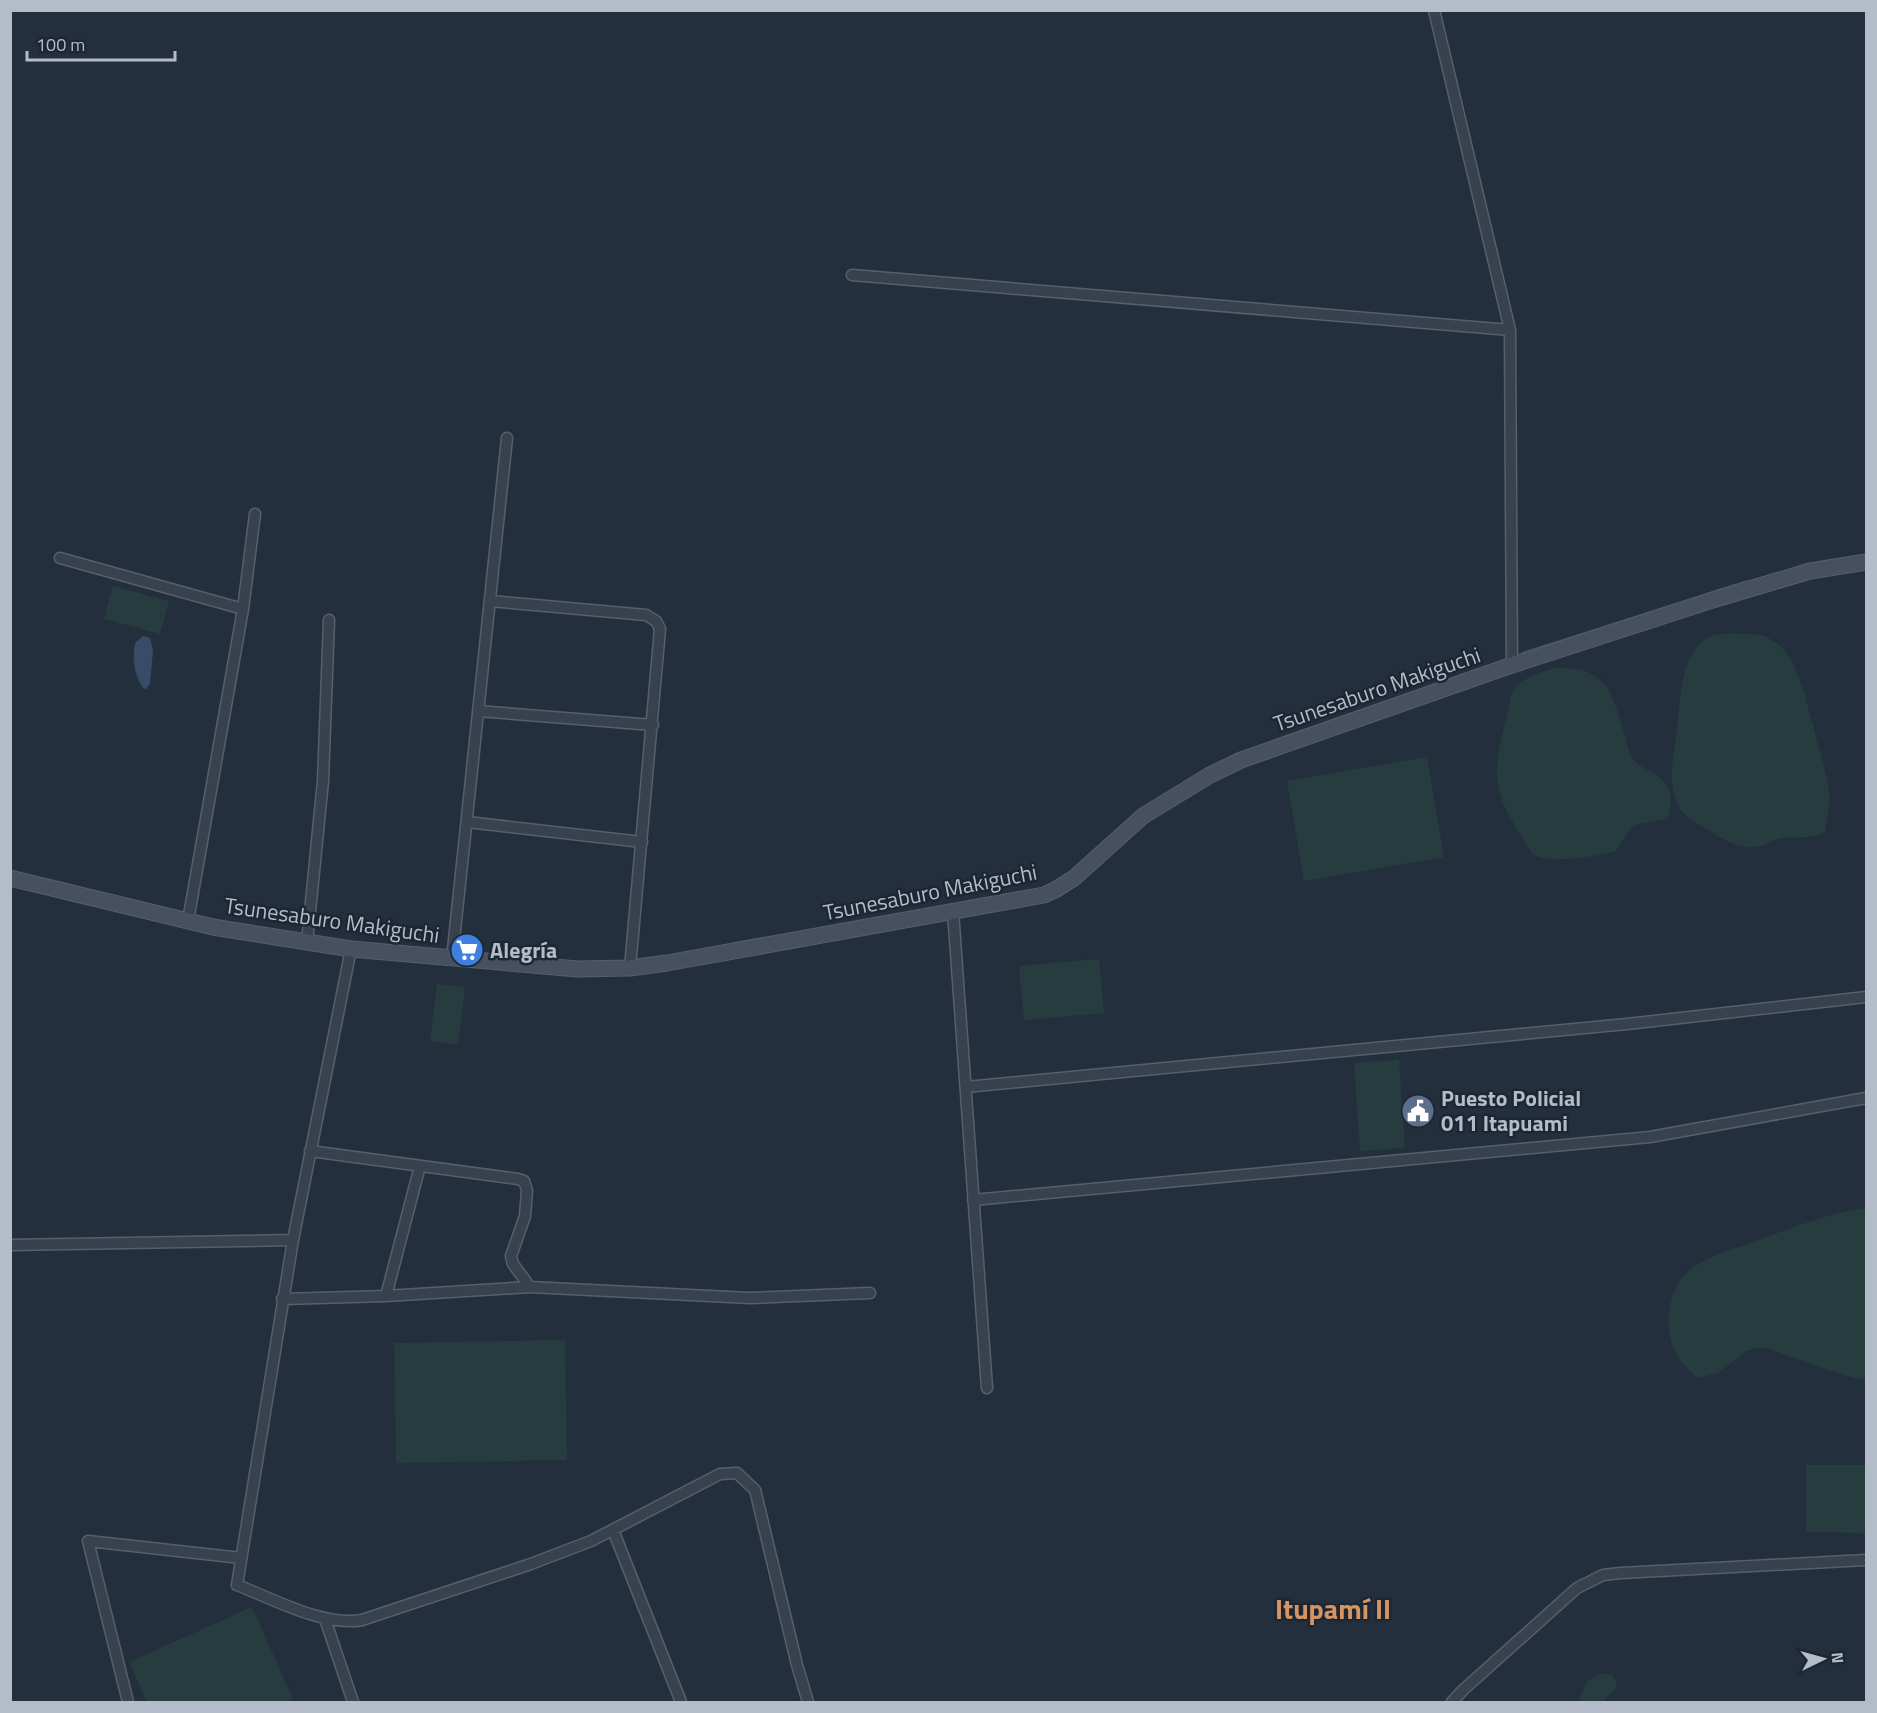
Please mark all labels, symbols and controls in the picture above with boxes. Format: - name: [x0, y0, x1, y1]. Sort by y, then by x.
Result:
- scale bar: [27, 24, 176, 62]
- text: 100 m: [36, 31, 85, 58]
- street label: Tsunesaburo Makiguchi: [1269, 638, 1485, 740]
- street label: Tsunesaburo Makiguchi: [820, 855, 1040, 929]
- street label: Tsunesaburo Makiguchi: [222, 888, 442, 952]
- supermarket icon: Alegría: [449, 932, 485, 968]
- place label: Alegría: [490, 933, 557, 967]
- place label: Puesto Policial 011 Itapuami: [1441, 1081, 1581, 1140]
- public building icon: Puesto Policial 011 Itapuami: [1400, 1093, 1436, 1129]
- district label: Itupamí II: [1275, 1587, 1391, 1630]
- north arrow: [1793, 1629, 1853, 1689]
- text: N: [1826, 1651, 1850, 1664]

